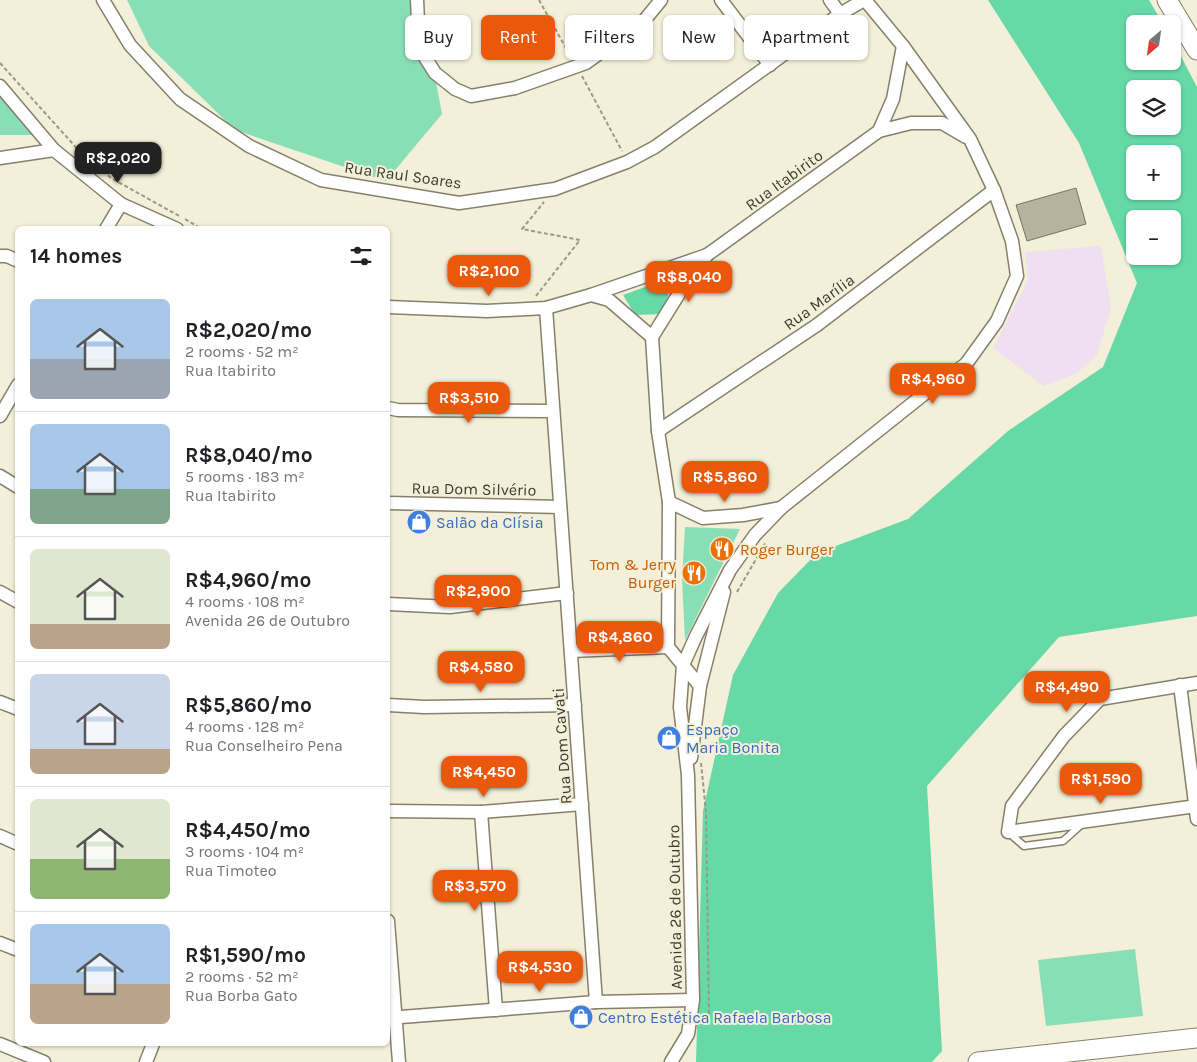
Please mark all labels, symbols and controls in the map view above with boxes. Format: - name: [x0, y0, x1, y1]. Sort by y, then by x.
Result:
- chip: Buy: [405, 15, 471, 60]
- chip: Rent: [481, 15, 555, 60]
- chip: Filters: [565, 15, 653, 60]
- chip: New: [663, 15, 734, 60]
- chip: Apartment: [744, 15, 868, 60]
- north arrow: [1126, 15, 1181, 70]
- map controls: [1126, 15, 1181, 265]
- button: layers: [1126, 80, 1181, 135]
- pin: R$2,020: [72, 142, 164, 184]
- button: +: [1126, 145, 1181, 200]
- street label: Rua Itabirito: [742, 146, 826, 214]
- text: R$2,020: [86, 148, 150, 167]
- street label: Rua Raul Soares: [343, 157, 463, 193]
- button: −: [1126, 210, 1181, 265]
- icon: filters: [347, 242, 375, 270]
- text: 14 homes: [30, 244, 122, 268]
- pin: R$2,100: [443, 254, 535, 297]
- pin: R$8,040: [643, 260, 735, 303]
- text: R$2,100: [459, 261, 520, 280]
- text: R$8,040: [656, 267, 722, 286]
- street label: Rua Marília: [780, 270, 858, 334]
- text: R$2,020/mo: [185, 318, 312, 342]
- icon: home: [70, 319, 130, 379]
- text: 2 rooms · 52 m²: [185, 342, 299, 361]
- text: Rua Itabirito: [185, 361, 276, 380]
- pin: R$4,960: [887, 362, 979, 405]
- text: R$4,960: [901, 369, 965, 388]
- pin: R$3,510: [423, 382, 515, 424]
- text: R$3,510: [439, 388, 499, 407]
- text: R$8,040/mo: [185, 443, 313, 467]
- icon: home: [70, 444, 130, 504]
- pin: R$5,860: [679, 460, 771, 503]
- text: 5 rooms · 183 m²: [185, 467, 305, 486]
- text: R$5,860: [693, 467, 757, 486]
- street label: Rua Dom Silvério: [412, 478, 536, 500]
- text: Rua Itabirito: [185, 486, 276, 505]
- shop icon: Salão da Clísia: [406, 509, 432, 535]
- place label: Salão da Clísia: [436, 513, 543, 532]
- restaurant icon: Roger Burger: [709, 536, 735, 562]
- place label: Roger Burger: [740, 540, 834, 559]
- place label: Tom & Jerry Burger: [590, 555, 677, 592]
- restaurant icon: Tom & Jerry Burger: [681, 560, 707, 586]
- text: R$4,960/mo: [185, 568, 311, 592]
- icon: home: [70, 569, 130, 629]
- pin: R$2,900: [432, 574, 524, 617]
- text: R$2,900: [445, 581, 511, 600]
- text: 4 rooms · 108 m²: [185, 592, 305, 611]
- text: Avenida 26 de Outubro: [185, 611, 350, 630]
- pin: R$4,860: [574, 620, 666, 663]
- text: R$4,860: [587, 627, 653, 646]
- pin: R$4,580: [435, 650, 527, 693]
- text: R$4,580: [449, 657, 513, 676]
- pin: R$4,490: [1021, 670, 1113, 713]
- text: R$4,490: [1035, 677, 1099, 696]
- street label: Rua Dom Cavati: [548, 687, 576, 805]
- text: R$5,860/mo: [185, 693, 312, 717]
- icon: home: [70, 694, 130, 754]
- text: 4 rooms · 128 m²: [185, 717, 304, 736]
- place label: Espaço Maria Bonita: [686, 720, 779, 757]
- shop icon: Espaço Maria Bonita: [656, 725, 682, 751]
- text: Rua Conselheiro Pena: [185, 736, 343, 755]
- pin: R$4,450: [438, 756, 530, 798]
- text: R$4,450: [452, 762, 516, 781]
- pin: R$1,590: [1055, 762, 1147, 805]
- text: R$1,590: [1071, 769, 1131, 788]
- text: R$4,450/mo: [185, 818, 311, 842]
- icon: home: [70, 819, 130, 879]
- street label: Avenida 26 de Outubro: [664, 824, 686, 990]
- text: 3 rooms · 104 m²: [185, 842, 304, 861]
- text: Rua Timoteo: [185, 861, 277, 880]
- pin: R$3,570: [429, 870, 521, 912]
- text: R$3,570: [444, 876, 506, 895]
- text: R$1,590/mo: [185, 943, 306, 967]
- icon: home: [70, 944, 130, 1004]
- pin: R$4,530: [494, 950, 586, 993]
- text: R$4,530: [508, 957, 572, 976]
- text: 2 rooms · 52 m²: [185, 967, 299, 986]
- text: Rua Borba Gato: [185, 986, 298, 1005]
- shop icon: Centro Estética Rafaela Barbosa: [568, 1004, 594, 1030]
- place label: Centro Estética Rafaela Barbosa: [598, 1008, 831, 1027]

